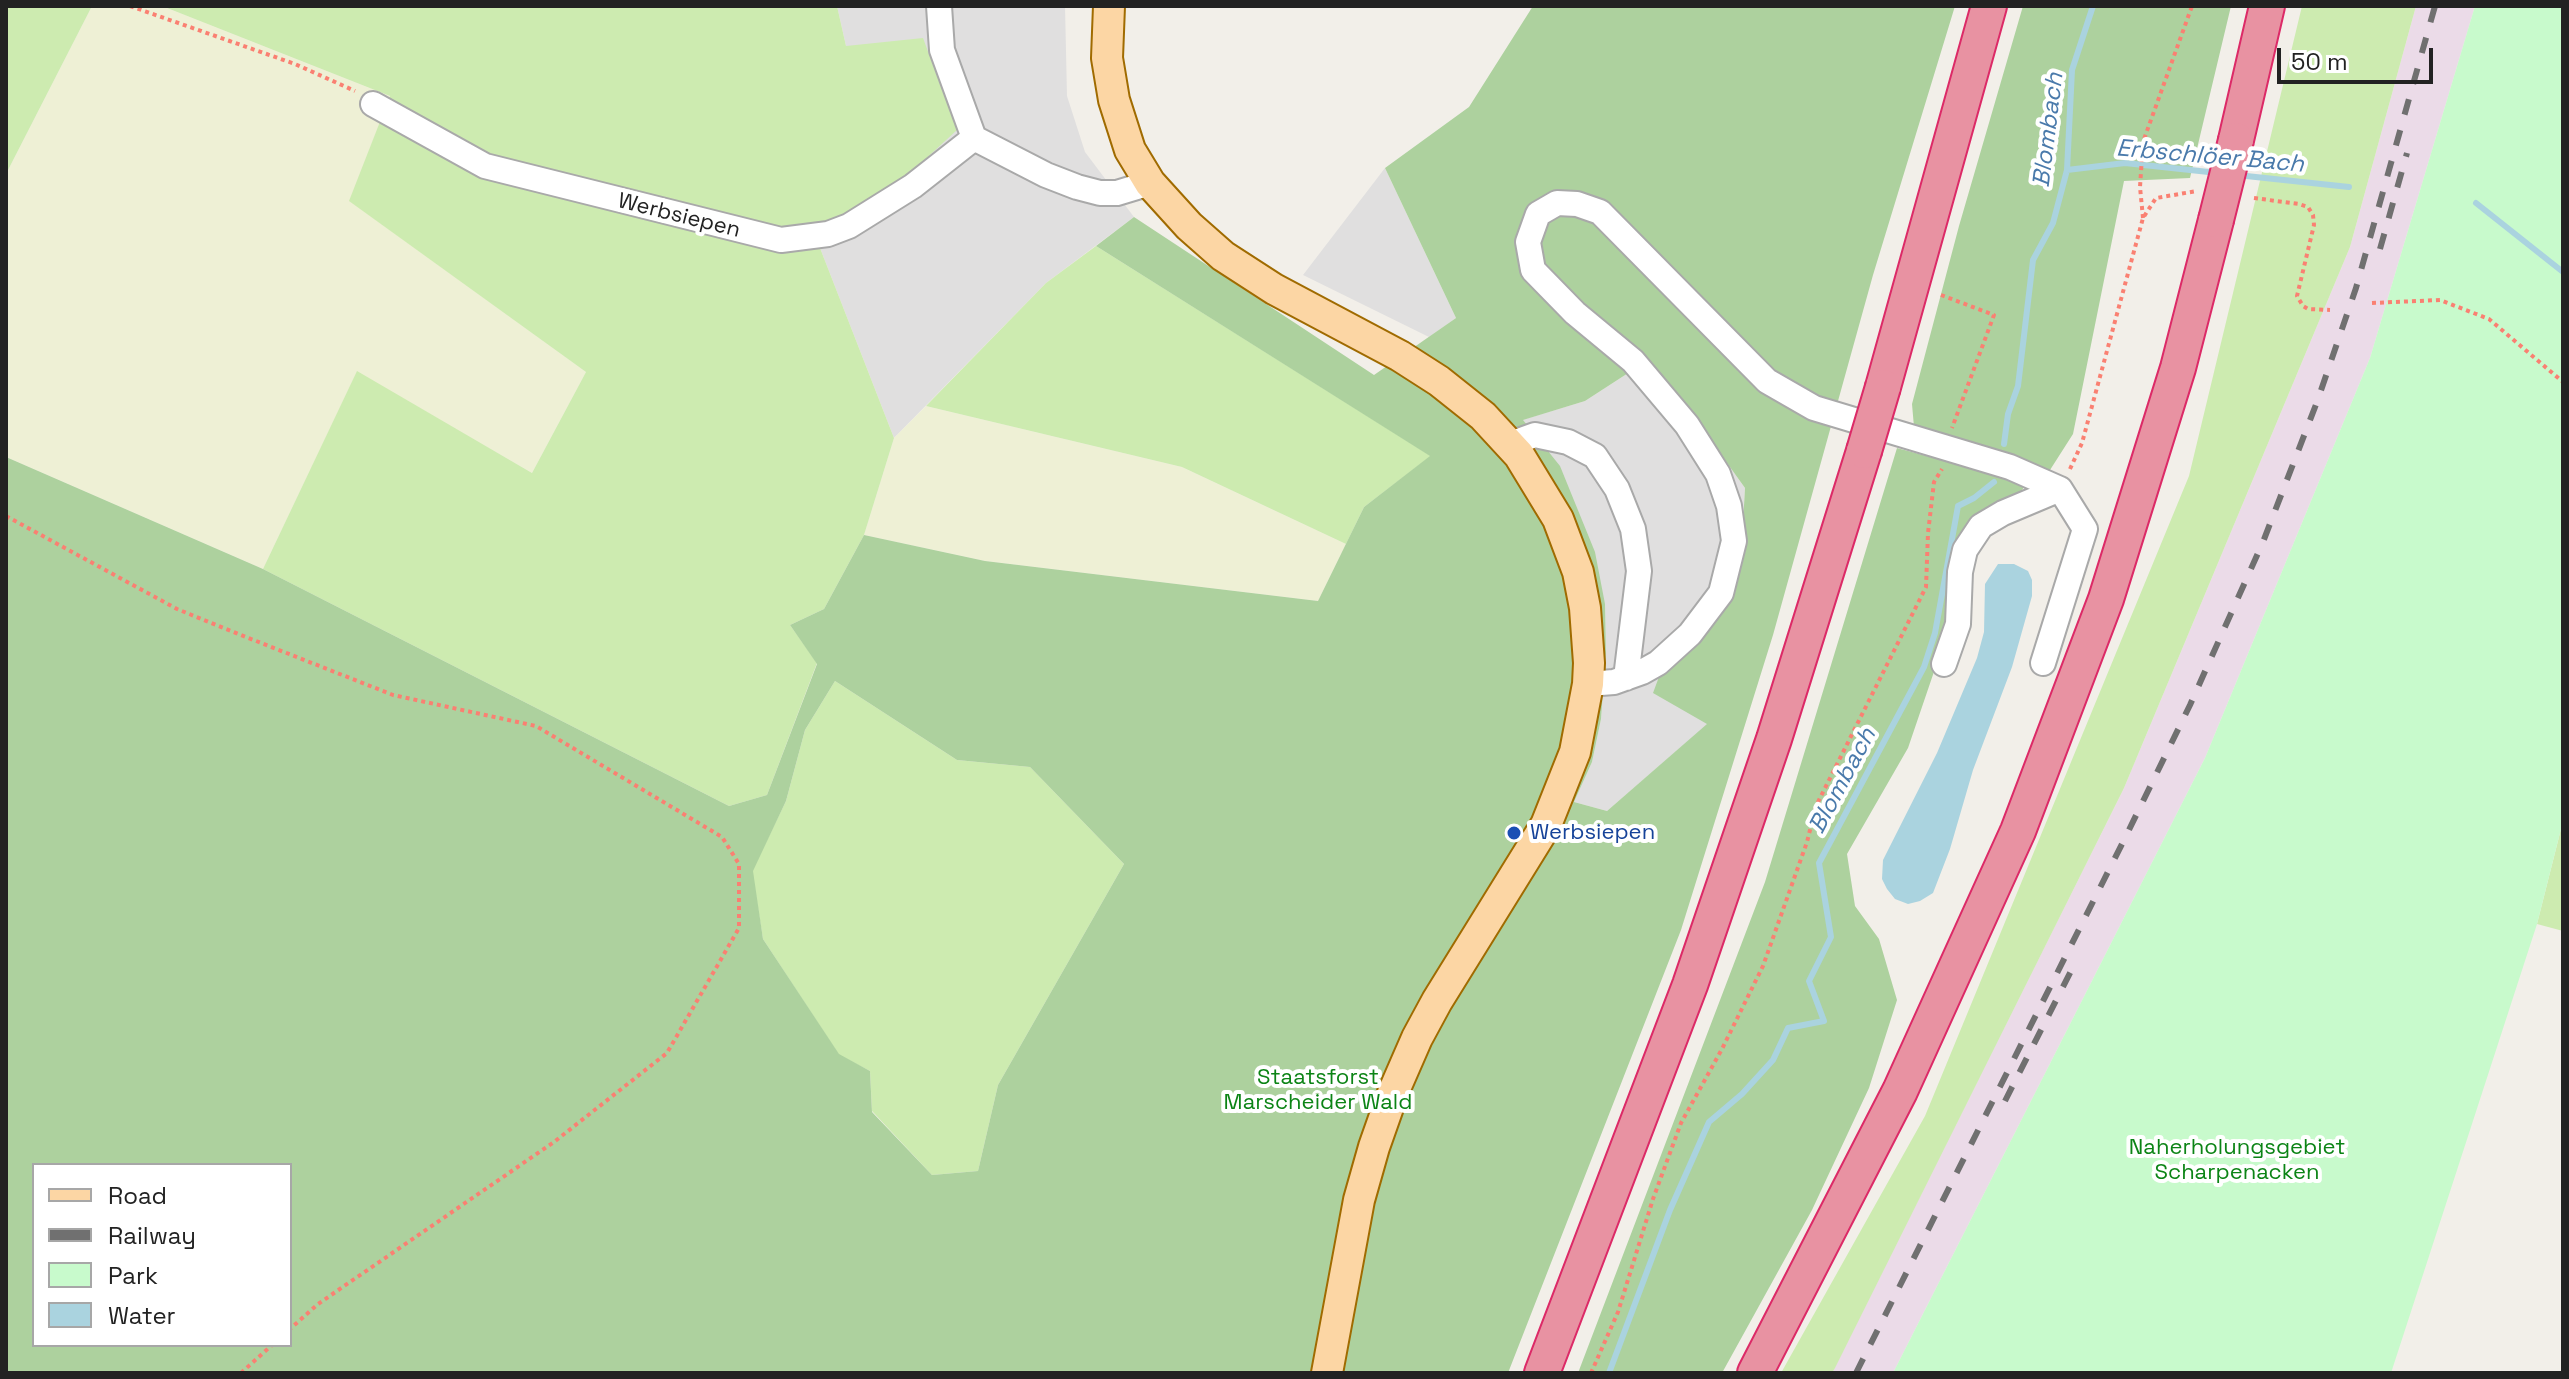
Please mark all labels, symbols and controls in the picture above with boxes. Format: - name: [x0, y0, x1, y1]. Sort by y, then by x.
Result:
- scale bar: [2281, 32, 2437, 82]
- text: 50 m: [2291, 46, 2348, 77]
- water label: Blombach: [2028, 71, 2070, 189]
- water label: Erbschlöer Bach: [2115, 134, 2305, 180]
- street label: Werbsiepen: [615, 188, 743, 244]
- water label: Blombach: [1803, 723, 1883, 839]
- place label: Werbsiepen: [1530, 820, 1655, 846]
- marker: Werbsiepen: [1505, 824, 1523, 842]
- park label: Staatsforst Marscheider Wald: [1224, 1065, 1412, 1116]
- park label: Naherholungsgebiet Scharpenacken: [2129, 1135, 2345, 1186]
- legend: [32, 1163, 292, 1347]
- text: Road: [108, 1180, 167, 1211]
- text: Railway: [108, 1220, 196, 1251]
- text: Park: [108, 1260, 158, 1291]
- text: Water: [108, 1300, 176, 1331]

